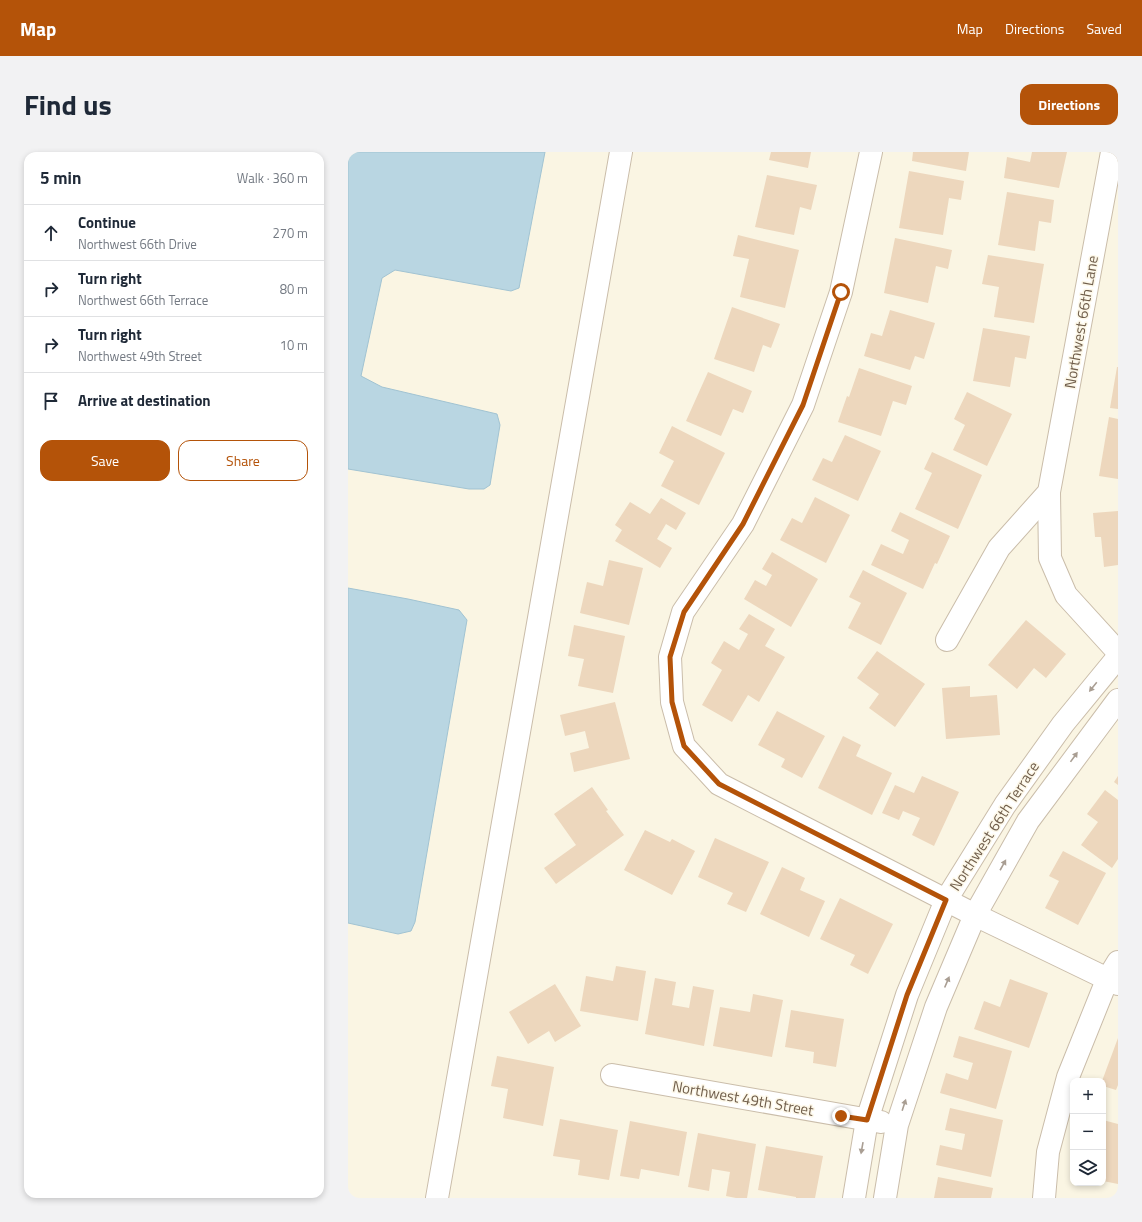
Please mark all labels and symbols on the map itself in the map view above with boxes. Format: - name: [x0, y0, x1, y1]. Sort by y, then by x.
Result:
- street label: Northwest 66th Lane: [1058, 254, 1104, 390]
- route start: [832, 283, 850, 301]
- one-way arrow: [1089, 681, 1098, 692]
- one-way arrow: [1070, 752, 1079, 763]
- street label: Northwest 66th Terrace: [943, 757, 1045, 895]
- one-way arrow: [999, 859, 1006, 871]
- one-way arrow: [944, 976, 950, 988]
- street label: Northwest 49th Street: [671, 1074, 816, 1122]
- one-way arrow: [901, 1099, 907, 1111]
- route end: [832, 1107, 850, 1125]
- one-way arrow: [859, 1142, 865, 1154]

